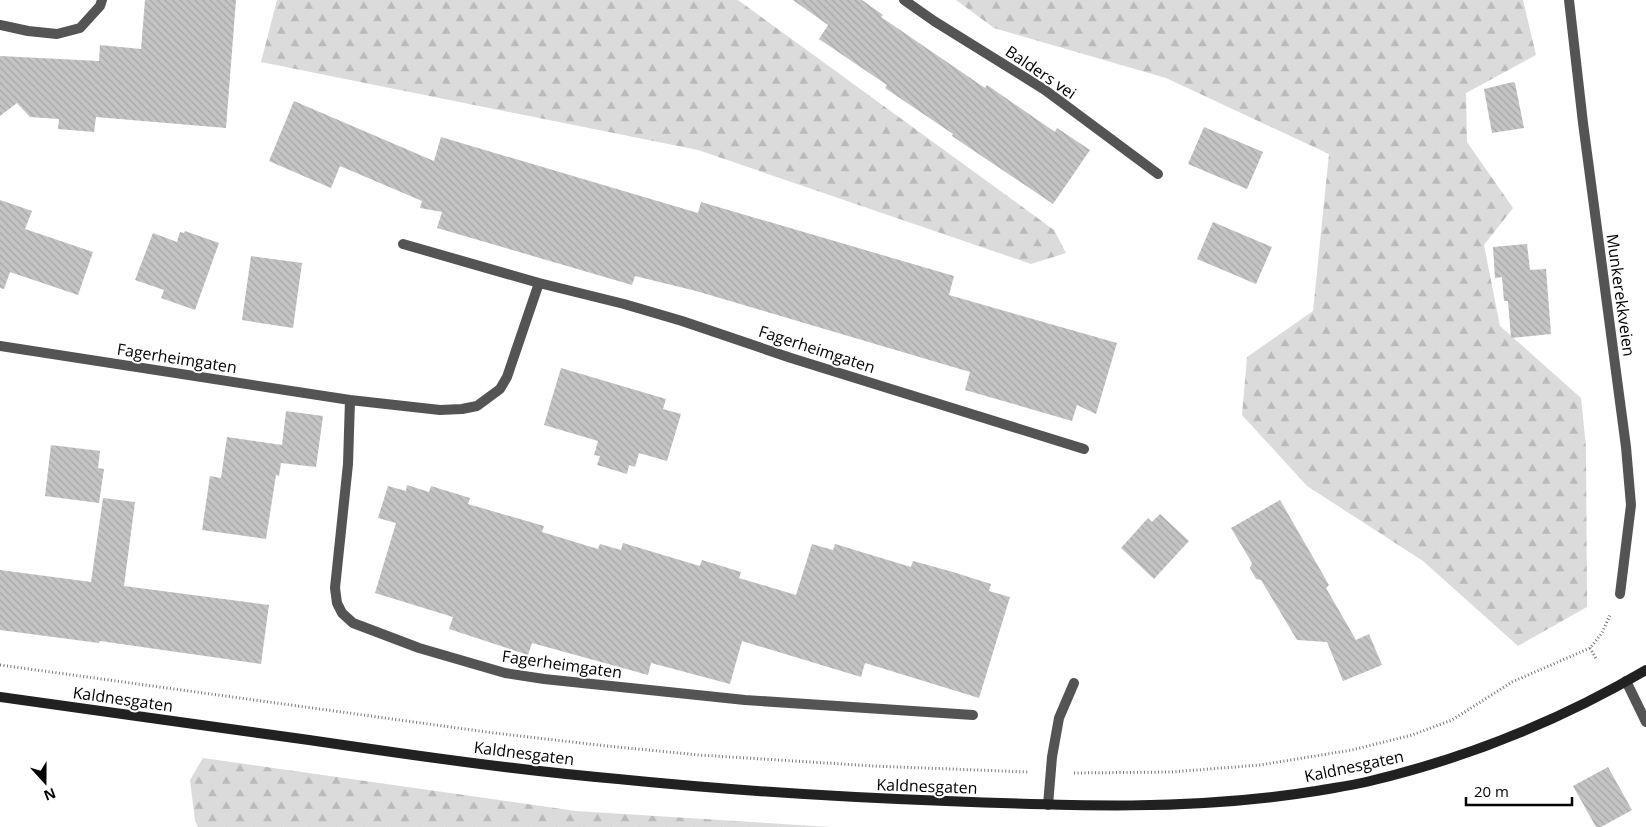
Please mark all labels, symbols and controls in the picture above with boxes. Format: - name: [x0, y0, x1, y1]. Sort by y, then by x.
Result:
- street label: Balders vei: [1001, 40, 1081, 104]
- street label: Munkerekkveien: [1602, 232, 1640, 358]
- street label: Fagerheimgaten: [756, 320, 878, 378]
- street label: Fagerheimgaten: [115, 338, 239, 378]
- street label: Fagerheimgaten: [501, 645, 623, 683]
- street label: Kaldnesgaten: [71, 681, 175, 717]
- street label: Kaldnesgaten: [473, 736, 575, 770]
- street label: Kaldnesgaten: [1302, 745, 1406, 787]
- north arrow: [20, 757, 70, 807]
- street label: Kaldnesgaten: [876, 773, 978, 799]
- scale bar: [1466, 774, 1572, 806]
- text: 20 m: [1474, 781, 1509, 801]
- text: N: [41, 784, 59, 806]

